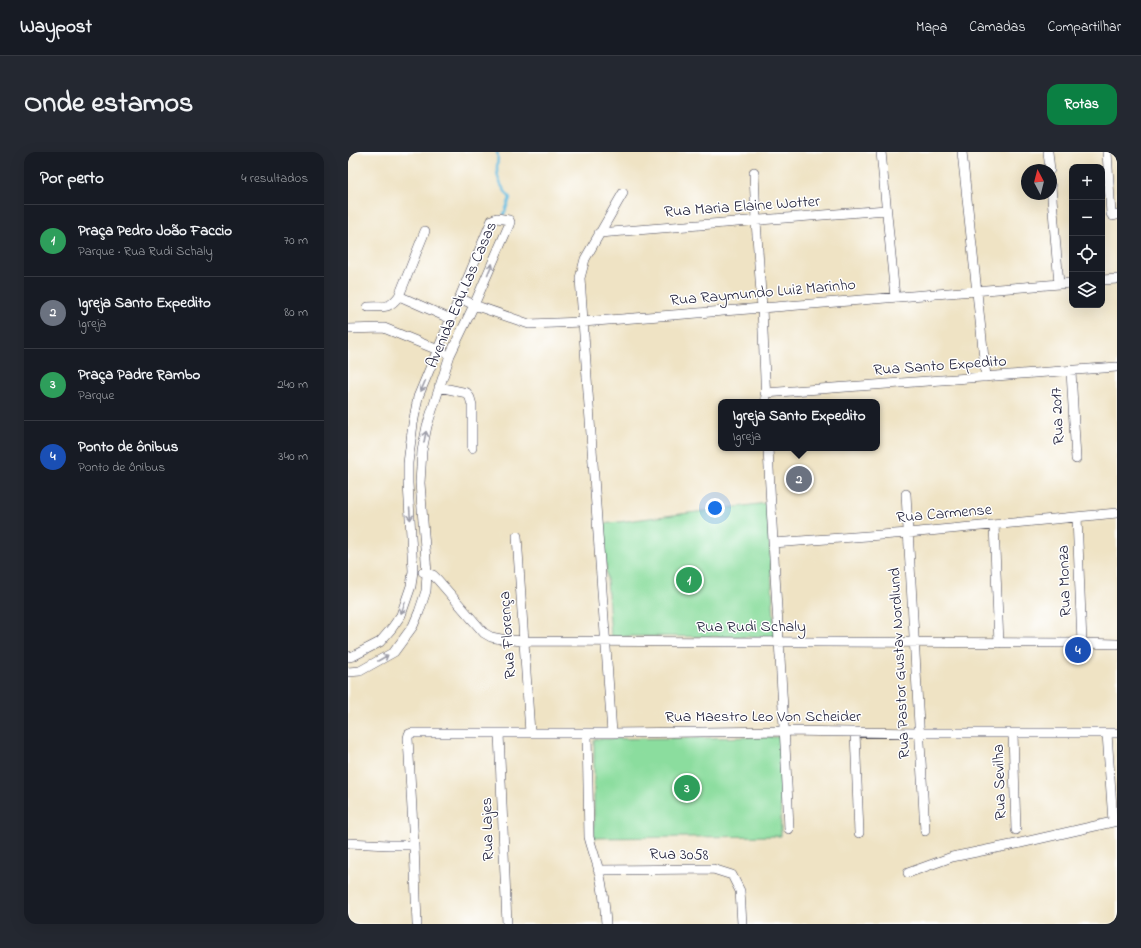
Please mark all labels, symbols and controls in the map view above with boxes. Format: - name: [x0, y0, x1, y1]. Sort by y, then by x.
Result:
- text: Waypost: [20, 14, 92, 41]
- text: Mapa: [916, 17, 947, 38]
- text: Camadas: [969, 17, 1026, 38]
- text: Compartilhar: [1048, 17, 1121, 38]
- text: Onde estamos: [24, 84, 193, 125]
- button: Rotas: [1047, 84, 1117, 125]
- north arrow: [1021, 164, 1057, 200]
- map controls: [1069, 164, 1105, 308]
- button: +: [1069, 164, 1105, 200]
- text: Por perto: [40, 166, 104, 191]
- text: 4 resultados: [241, 169, 308, 188]
- street label: Rua Maria Elaine Wotter: [663, 190, 821, 224]
- button: −: [1069, 200, 1105, 236]
- street label: Avenida Edu Las Casas: [420, 218, 504, 372]
- text: Praça Pedro João Faccio: [78, 220, 232, 242]
- text: 1: [51, 231, 55, 250]
- text: 70 m: [284, 231, 308, 250]
- button: locate: [1069, 236, 1105, 272]
- text: Parque · Rua Rudi Schaly: [78, 242, 213, 261]
- one-way arrow: [486, 264, 494, 276]
- button: layers: [1069, 272, 1105, 308]
- street label: Rua Raymundo Luiz Marinho: [669, 273, 857, 313]
- text: Igreja Santo Expedito: [78, 292, 211, 314]
- text: 2: [50, 303, 56, 322]
- text: 80 m: [284, 303, 308, 322]
- text: Igreja: [78, 314, 106, 333]
- street label: Rua Santo Expedito: [873, 349, 1007, 383]
- text: Praça Padre Rambo: [78, 364, 200, 386]
- text: 3: [50, 375, 56, 394]
- text: 240 m: [277, 375, 308, 394]
- one-way arrow: [419, 379, 426, 391]
- text: Parque: [78, 386, 114, 405]
- street label: Rua 2017: [1045, 386, 1071, 445]
- popup: [718, 399, 880, 451]
- text: Igreja Santo Expedito: [733, 405, 865, 427]
- text: Igreja: [733, 427, 761, 446]
- one-way arrow: [421, 431, 429, 444]
- text: Ponto de ônibus: [78, 436, 178, 458]
- text: 4: [50, 447, 56, 466]
- text: 340 m: [278, 447, 308, 466]
- text: Ponto de ônibus: [78, 458, 165, 477]
- pin: 2: [786, 464, 812, 494]
- your location: [705, 498, 725, 518]
- street label: Rua Carmense: [895, 498, 994, 530]
- one-way arrow: [406, 507, 413, 520]
- street label: Rua Monza: [1052, 545, 1078, 617]
- pin: 1: [676, 565, 702, 595]
- street label: Rua Pastor Gustav Nordlund: [883, 567, 917, 759]
- street label: Rua Florença: [493, 590, 523, 680]
- one-way arrow: [399, 602, 407, 614]
- street label: Rua Rudi Schaly: [696, 615, 806, 639]
- pin: 4: [1065, 635, 1091, 665]
- one-way arrow: [377, 653, 389, 661]
- street label: Rua Maestro Leo Von Scheider: [665, 705, 861, 729]
- street label: Rua Sevilha: [987, 744, 1013, 820]
- pin: 3: [674, 773, 700, 803]
- street label: Rua Lajes: [475, 797, 501, 861]
- street label: Rua 3058: [649, 842, 709, 868]

